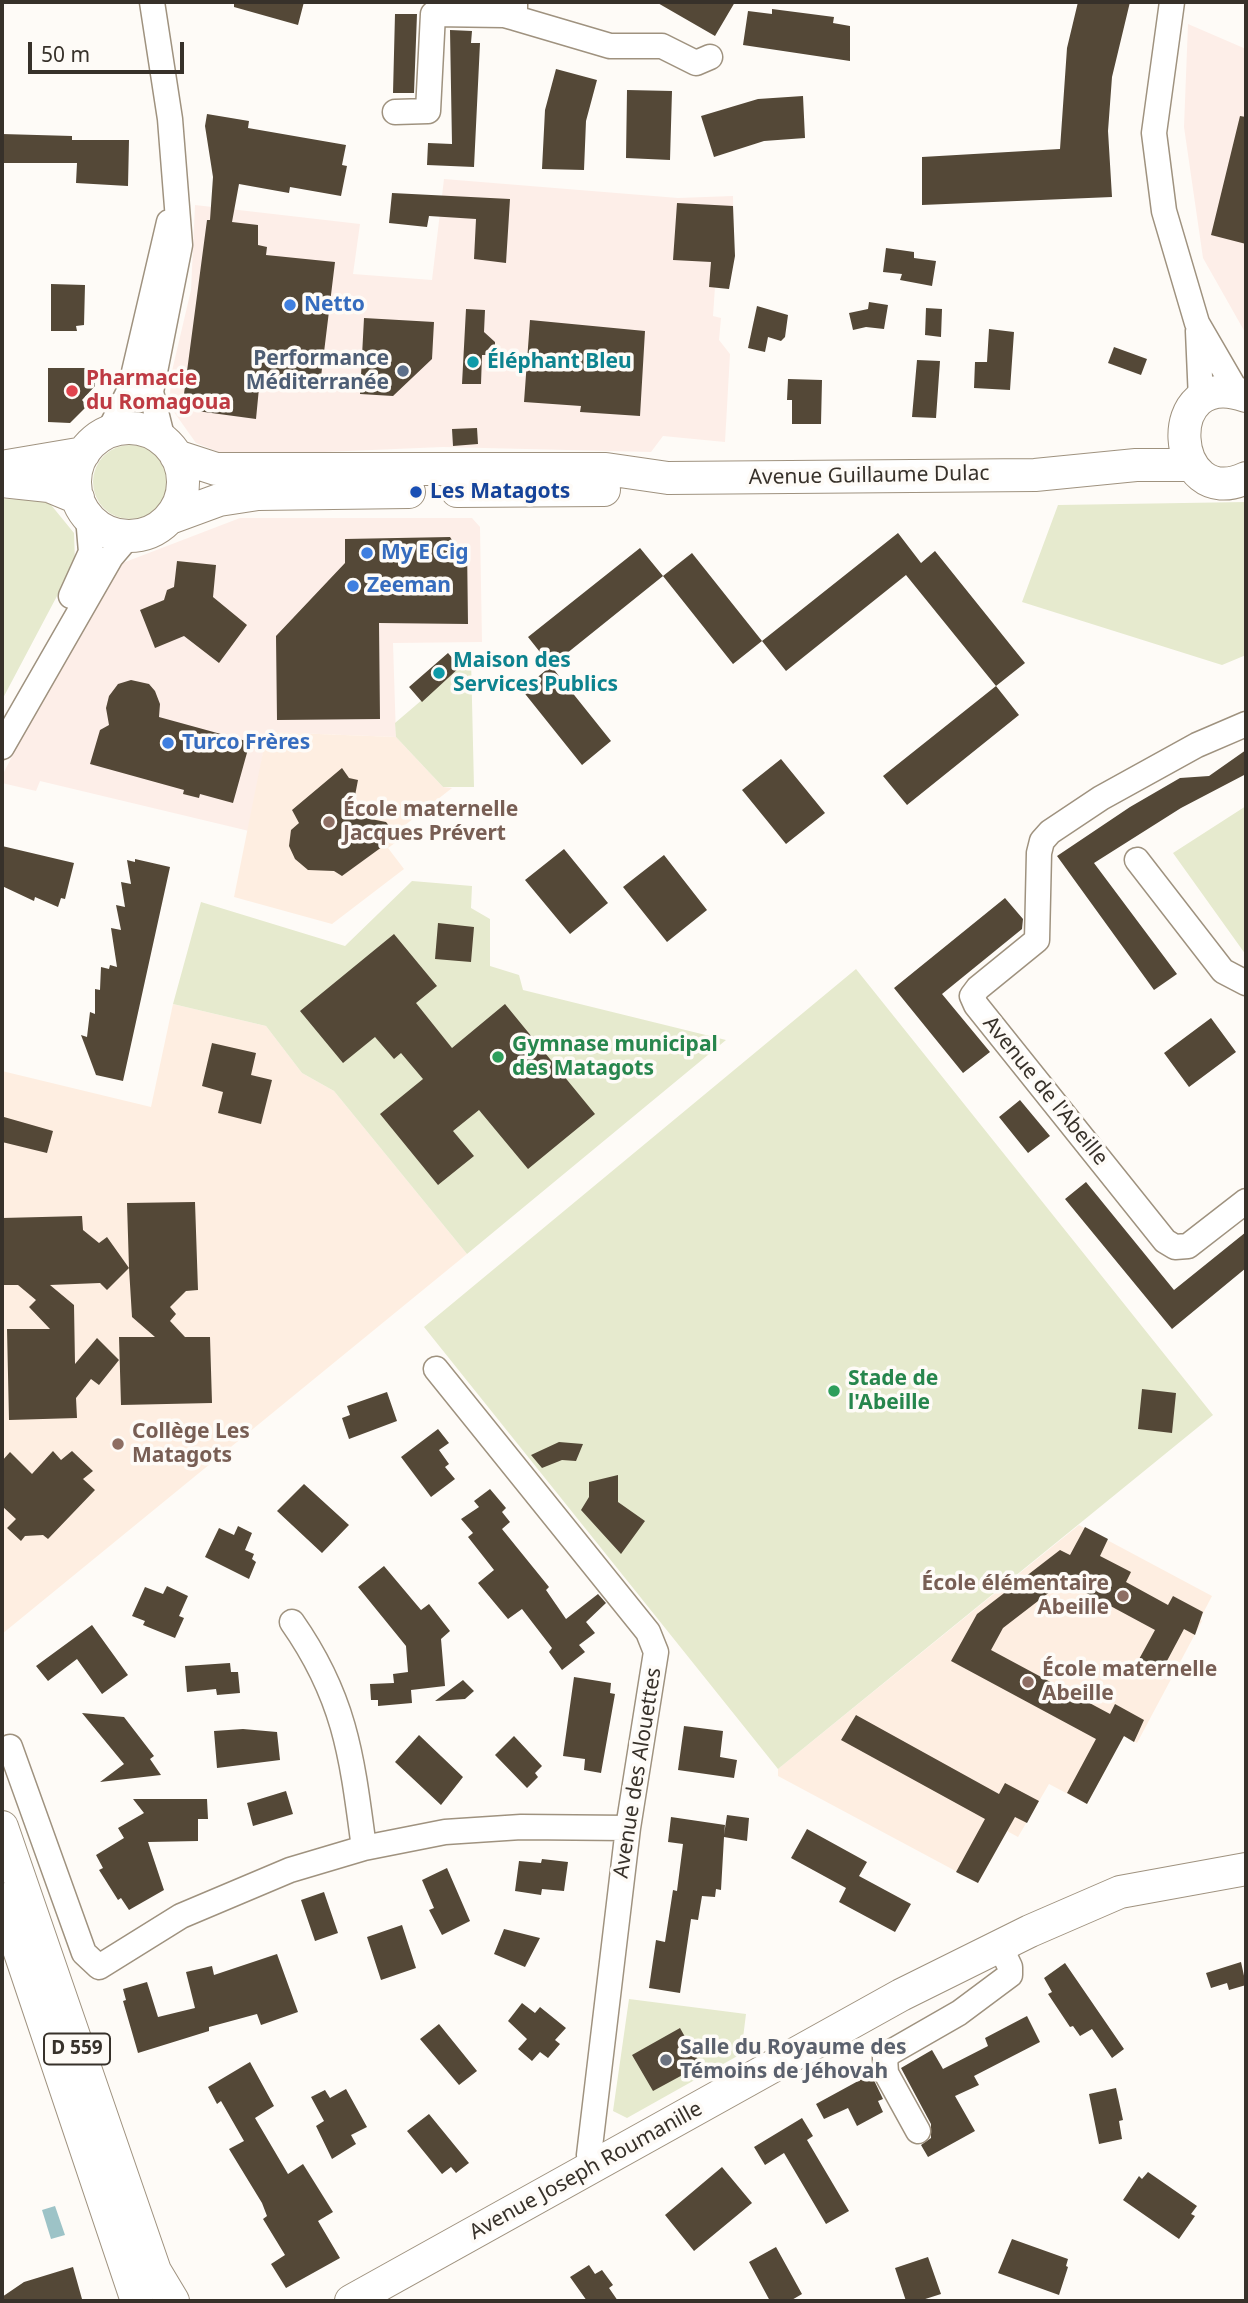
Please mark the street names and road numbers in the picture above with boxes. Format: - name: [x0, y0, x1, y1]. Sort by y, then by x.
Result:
- street label: Avenue Guillaume Dulac: [748, 461, 990, 491]
- street label: Avenue de l'Abeille: [977, 1011, 1113, 1171]
- street label: Avenue des Alouettes: [609, 1666, 667, 1880]
- road number: D 559: [44, 2034, 110, 2064]
- street label: Avenue Joseph Roumanille: [465, 2096, 707, 2246]

